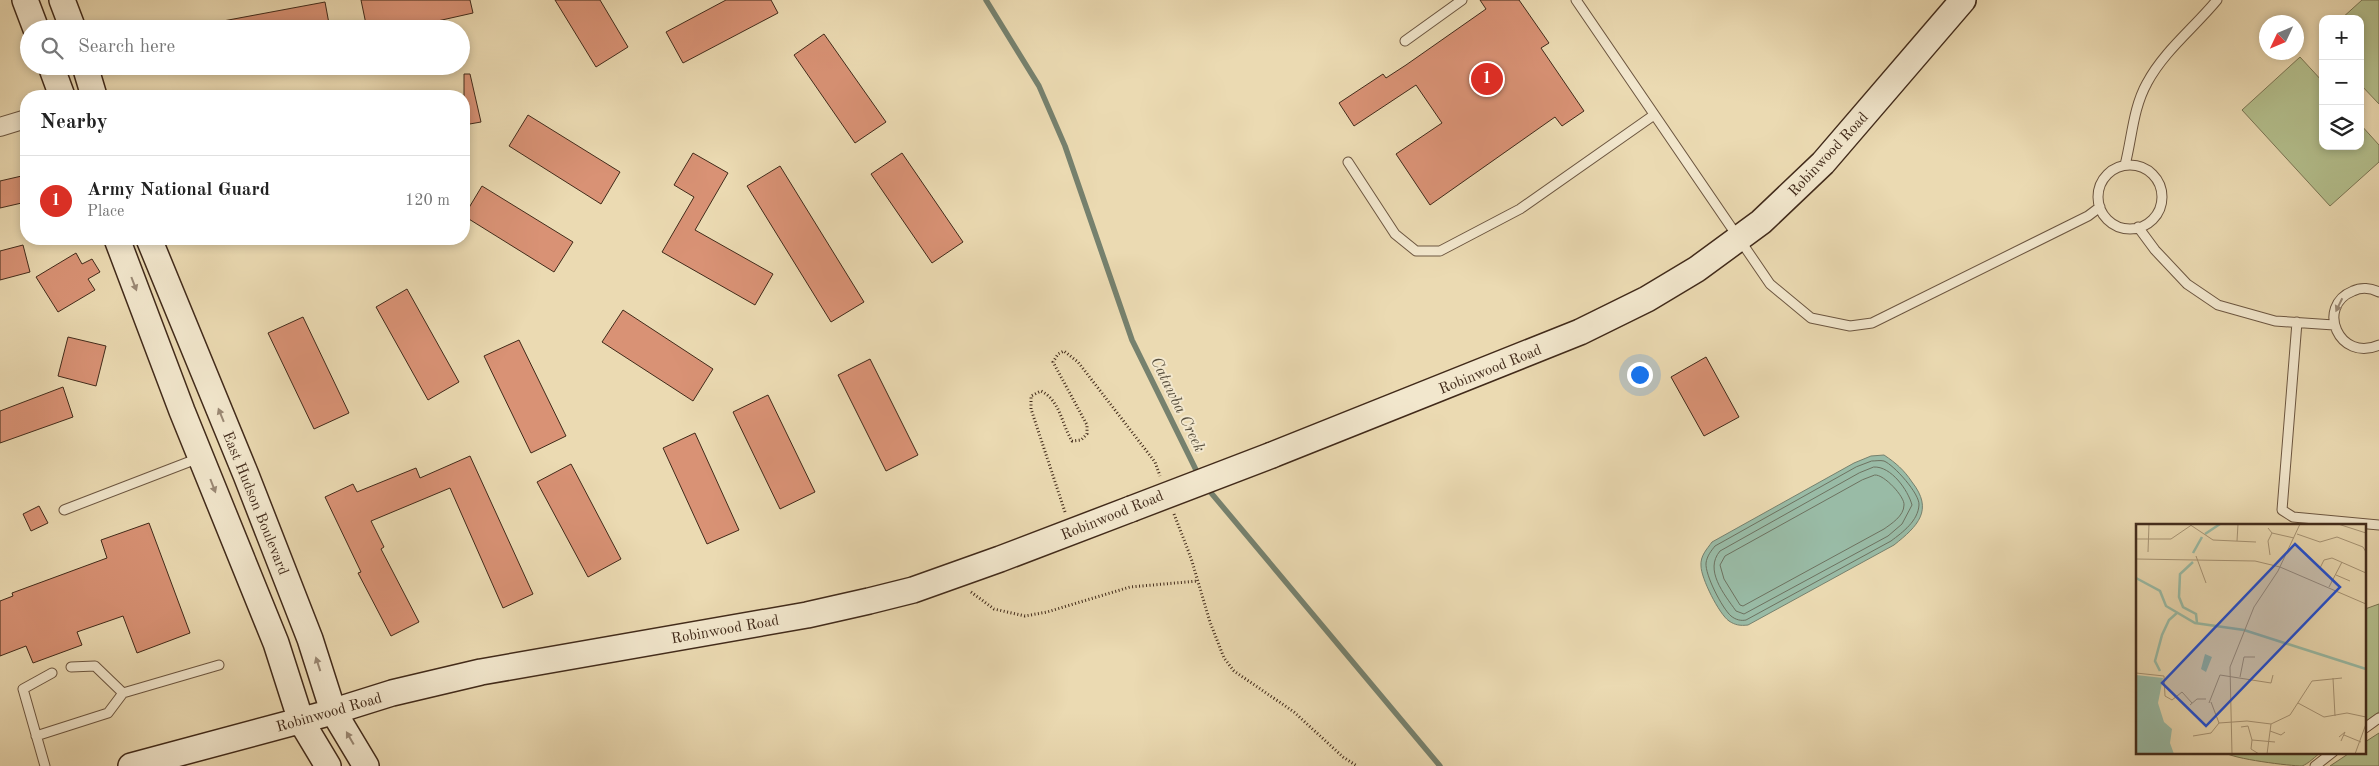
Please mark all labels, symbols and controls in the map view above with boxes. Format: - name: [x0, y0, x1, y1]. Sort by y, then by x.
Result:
- north arrow: [2259, 15, 2304, 60]
- map controls: [2319, 15, 2364, 150]
- button: +: [2319, 15, 2364, 60]
- search box: [20, 20, 470, 75]
- icon: search: [38, 34, 66, 62]
- text: Search here: [78, 38, 175, 57]
- pin: 1: [1471, 60, 1503, 98]
- button: −: [2319, 60, 2364, 105]
- button: layers: [2319, 105, 2364, 150]
- street label: Robinwood Road: [1786, 110, 1872, 200]
- text: Nearby: [40, 112, 108, 133]
- text: Army National Guard: [87, 181, 270, 200]
- text: 1: [51, 193, 61, 209]
- text: 120 m: [405, 193, 450, 209]
- text: Place: [87, 204, 124, 220]
- one-way arrow: [130, 277, 138, 292]
- one-way arrow: [2334, 298, 2343, 313]
- street label: Robinwood Road: [1437, 343, 1544, 398]
- water label: Catawba Creek: [1147, 355, 1207, 455]
- your location: [1627, 362, 1653, 388]
- one-way arrow: [217, 408, 225, 422]
- street label: East Hudson Boulevard: [219, 430, 290, 578]
- one-way arrow: [210, 479, 217, 494]
- street label: Robinwood Road: [1059, 489, 1166, 544]
- inset map: [2136, 524, 2366, 754]
- street label: Robinwood Road: [670, 614, 781, 647]
- one-way arrow: [314, 657, 322, 672]
- street label: Robinwood Road: [275, 691, 384, 736]
- one-way arrow: [345, 732, 354, 745]

